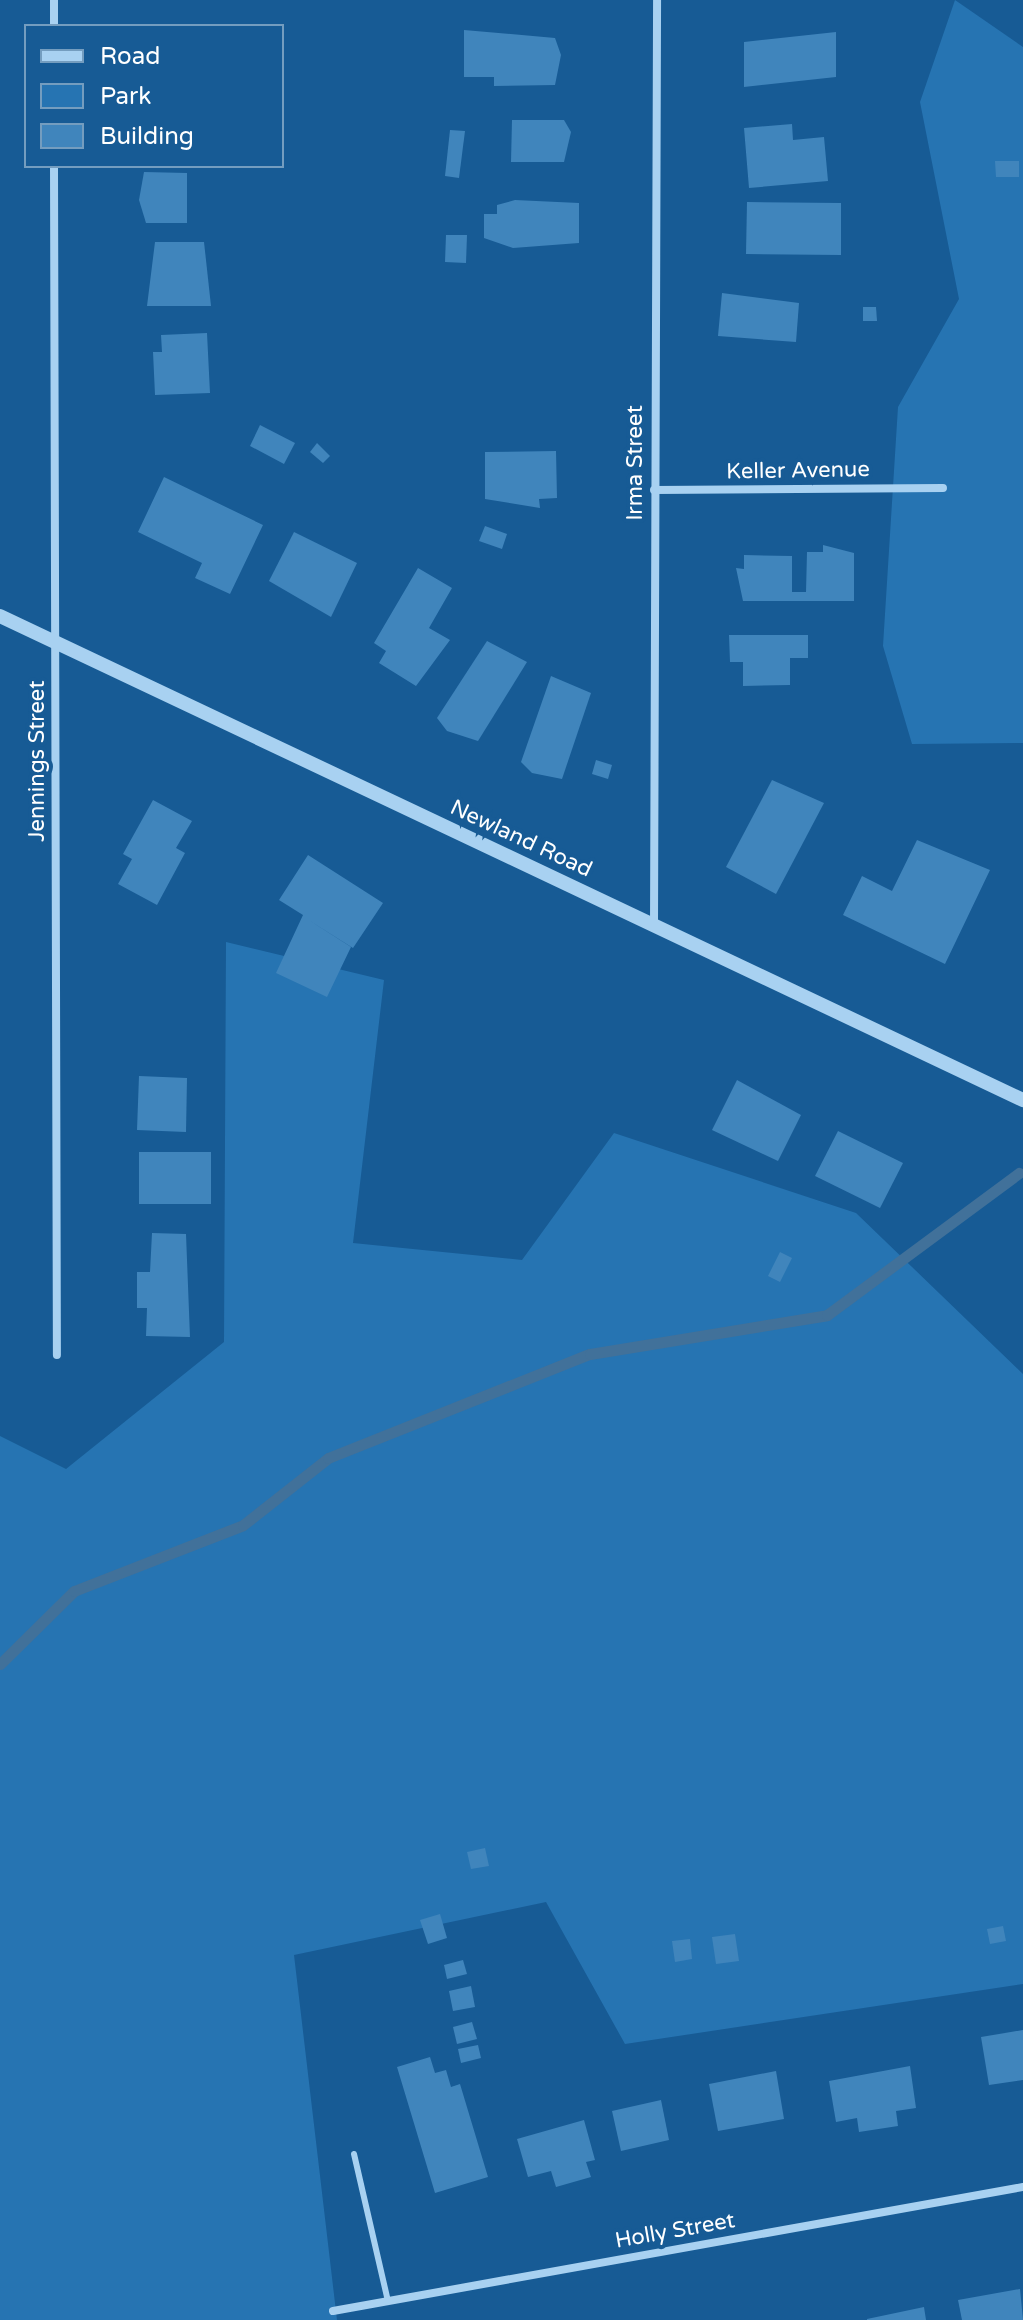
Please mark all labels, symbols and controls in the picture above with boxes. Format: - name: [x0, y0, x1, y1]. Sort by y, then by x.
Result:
- legend: [24, 24, 284, 168]
- text: Road: [100, 42, 160, 71]
- text: Park: [100, 82, 151, 111]
- text: Building: [100, 122, 194, 151]
- street label: Irma Street: [623, 405, 649, 521]
- street label: Keller Avenue: [726, 457, 870, 485]
- street label: Jennings Street: [25, 680, 51, 842]
- street label: Newland Road: [446, 795, 596, 883]
- street label: Holly Street: [613, 2207, 737, 2255]

